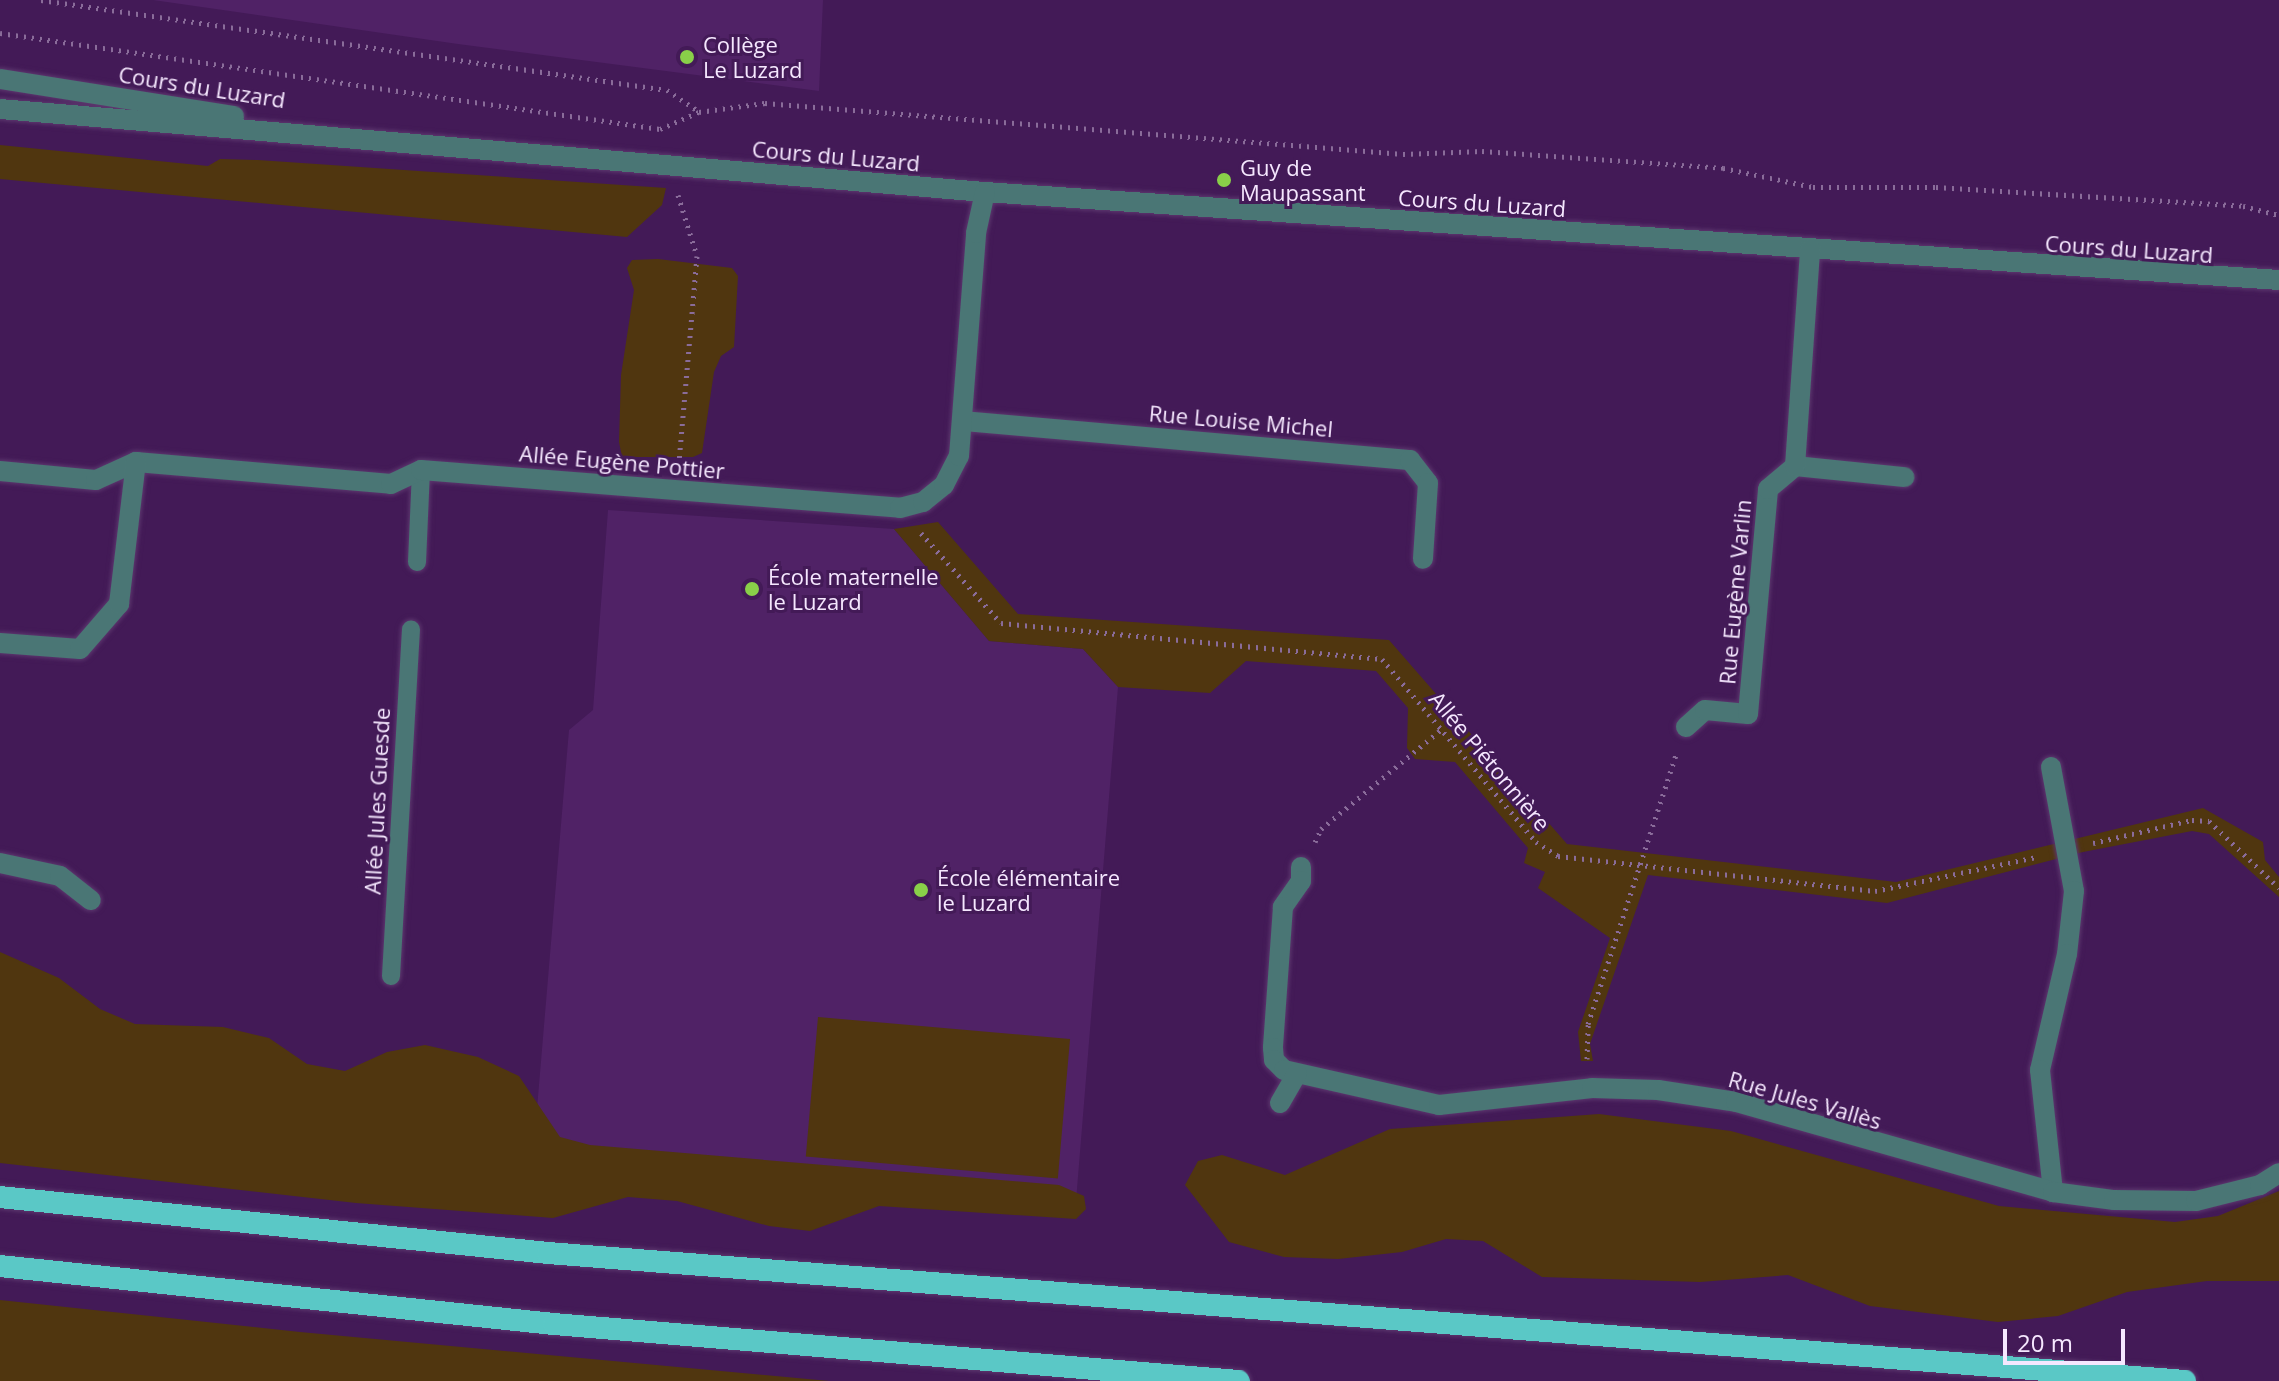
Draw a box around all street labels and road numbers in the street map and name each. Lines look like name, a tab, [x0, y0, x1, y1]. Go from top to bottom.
street label: Cours du Luzard	[117, 61, 287, 113]
street label: Cours du Luzard	[751, 136, 921, 176]
street label: Cours du Luzard	[1397, 184, 1567, 222]
street label: Cours du Luzard	[2044, 230, 2214, 268]
street label: Rue Louise Michel	[1148, 400, 1334, 442]
street label: Allée Eugène Pottier	[518, 440, 726, 484]
street label: Rue Eugène Varlin	[1714, 498, 1756, 686]
street label: Allée Piétonnière	[1424, 686, 1556, 836]
street label: Allée Jules Guesde	[359, 707, 395, 895]
street label: Rue Jules Vallès	[1725, 1066, 1885, 1134]

